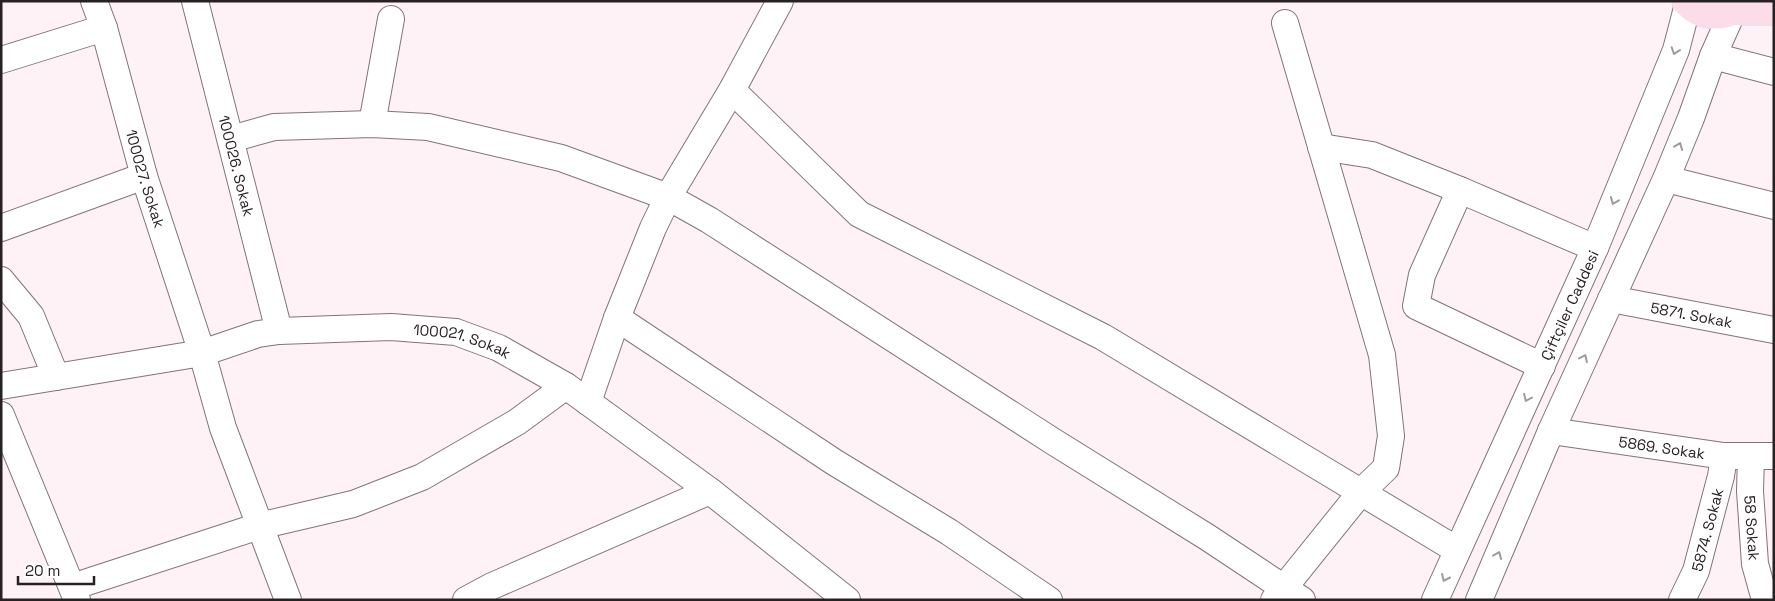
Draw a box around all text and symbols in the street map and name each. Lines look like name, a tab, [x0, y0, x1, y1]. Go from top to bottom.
one-way arrow	[1671, 46, 1681, 55]
street label: 100026. Sokak	[215, 113, 259, 218]
street label: 100027. Sokak	[122, 127, 170, 230]
one-way arrow	[1673, 142, 1684, 151]
one-way arrow	[1610, 197, 1620, 205]
street label: Çiftçiler Caddesi	[1536, 247, 1602, 363]
street label: 5871. Sokak	[1649, 297, 1734, 331]
street label: 100021. Sokak	[413, 319, 514, 362]
one-way arrow	[1578, 354, 1589, 363]
one-way arrow	[1523, 393, 1533, 402]
street label: 5869. Sokak	[1617, 431, 1706, 463]
street label: 5874. Sokak	[1687, 486, 1727, 573]
street label: 58 Sokak	[1741, 495, 1764, 561]
one-way arrow	[1492, 551, 1503, 560]
scale bar	[18, 554, 94, 586]
text: 20 m	[25, 561, 60, 580]
one-way arrow	[1440, 573, 1451, 582]

